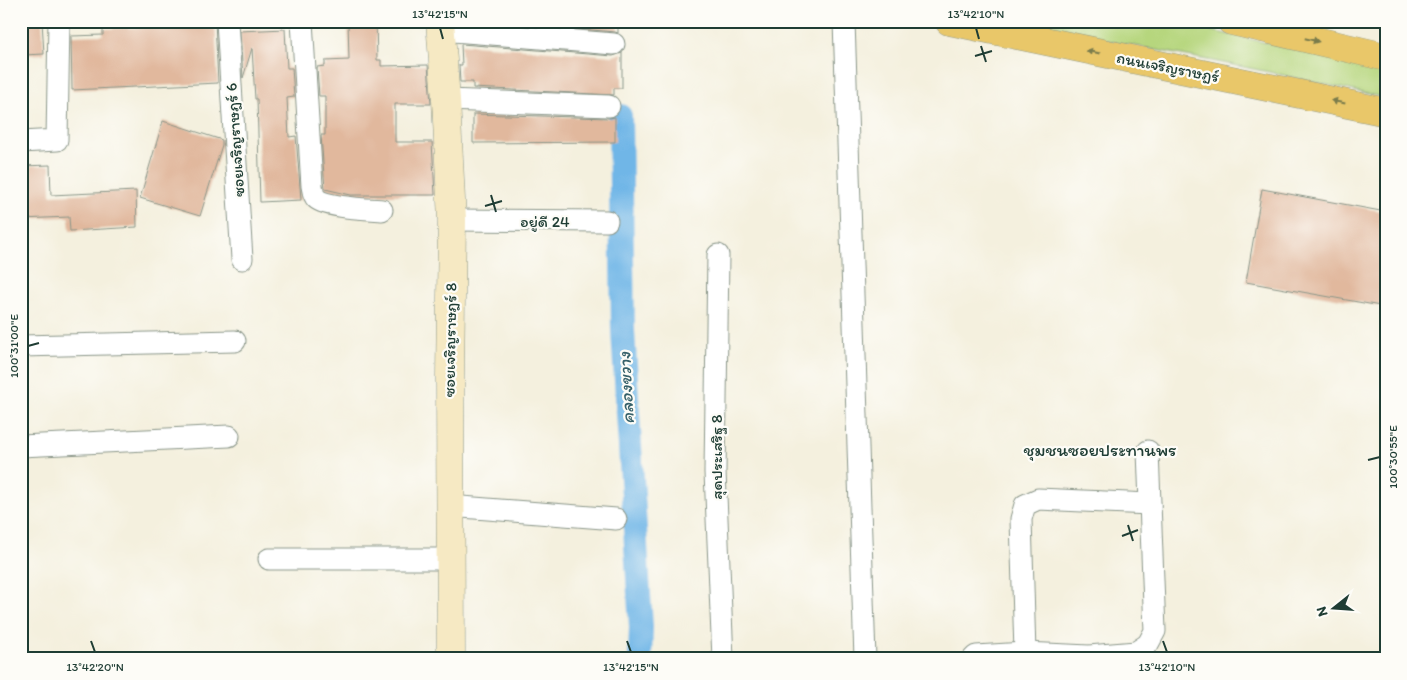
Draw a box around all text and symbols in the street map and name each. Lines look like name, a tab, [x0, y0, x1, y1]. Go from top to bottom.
text: 13°42'15"N	[412, 7, 468, 21]
text: 13°42'10"N	[948, 7, 1004, 21]
one-way arrow	[1305, 36, 1320, 44]
one-way arrow	[1085, 47, 1101, 55]
street label: ถนนเจริญราษฎร์	[1115, 48, 1221, 86]
street label: ซอยเจริญราษฎร์ 6	[222, 82, 248, 198]
one-way arrow	[1330, 98, 1346, 106]
street label: อยู่ดี 24	[520, 212, 570, 232]
street label: ซอยเจริญราษฎร์ 8	[440, 282, 461, 397]
text: 100°31'00"E	[7, 314, 21, 378]
water label: คลองขวาง	[613, 350, 639, 425]
street label: สุดประเสริฐ 8	[707, 414, 727, 500]
text: 100°30'55"E	[1386, 425, 1400, 489]
district label: ชุมชนซอยประทานพร	[1023, 439, 1177, 461]
north arrow	[1310, 582, 1360, 632]
text: N	[1313, 605, 1332, 619]
text: 13°42'20"N	[66, 660, 124, 674]
text: 13°42'15"N	[603, 660, 659, 674]
text: 13°42'10"N	[1139, 660, 1195, 674]

